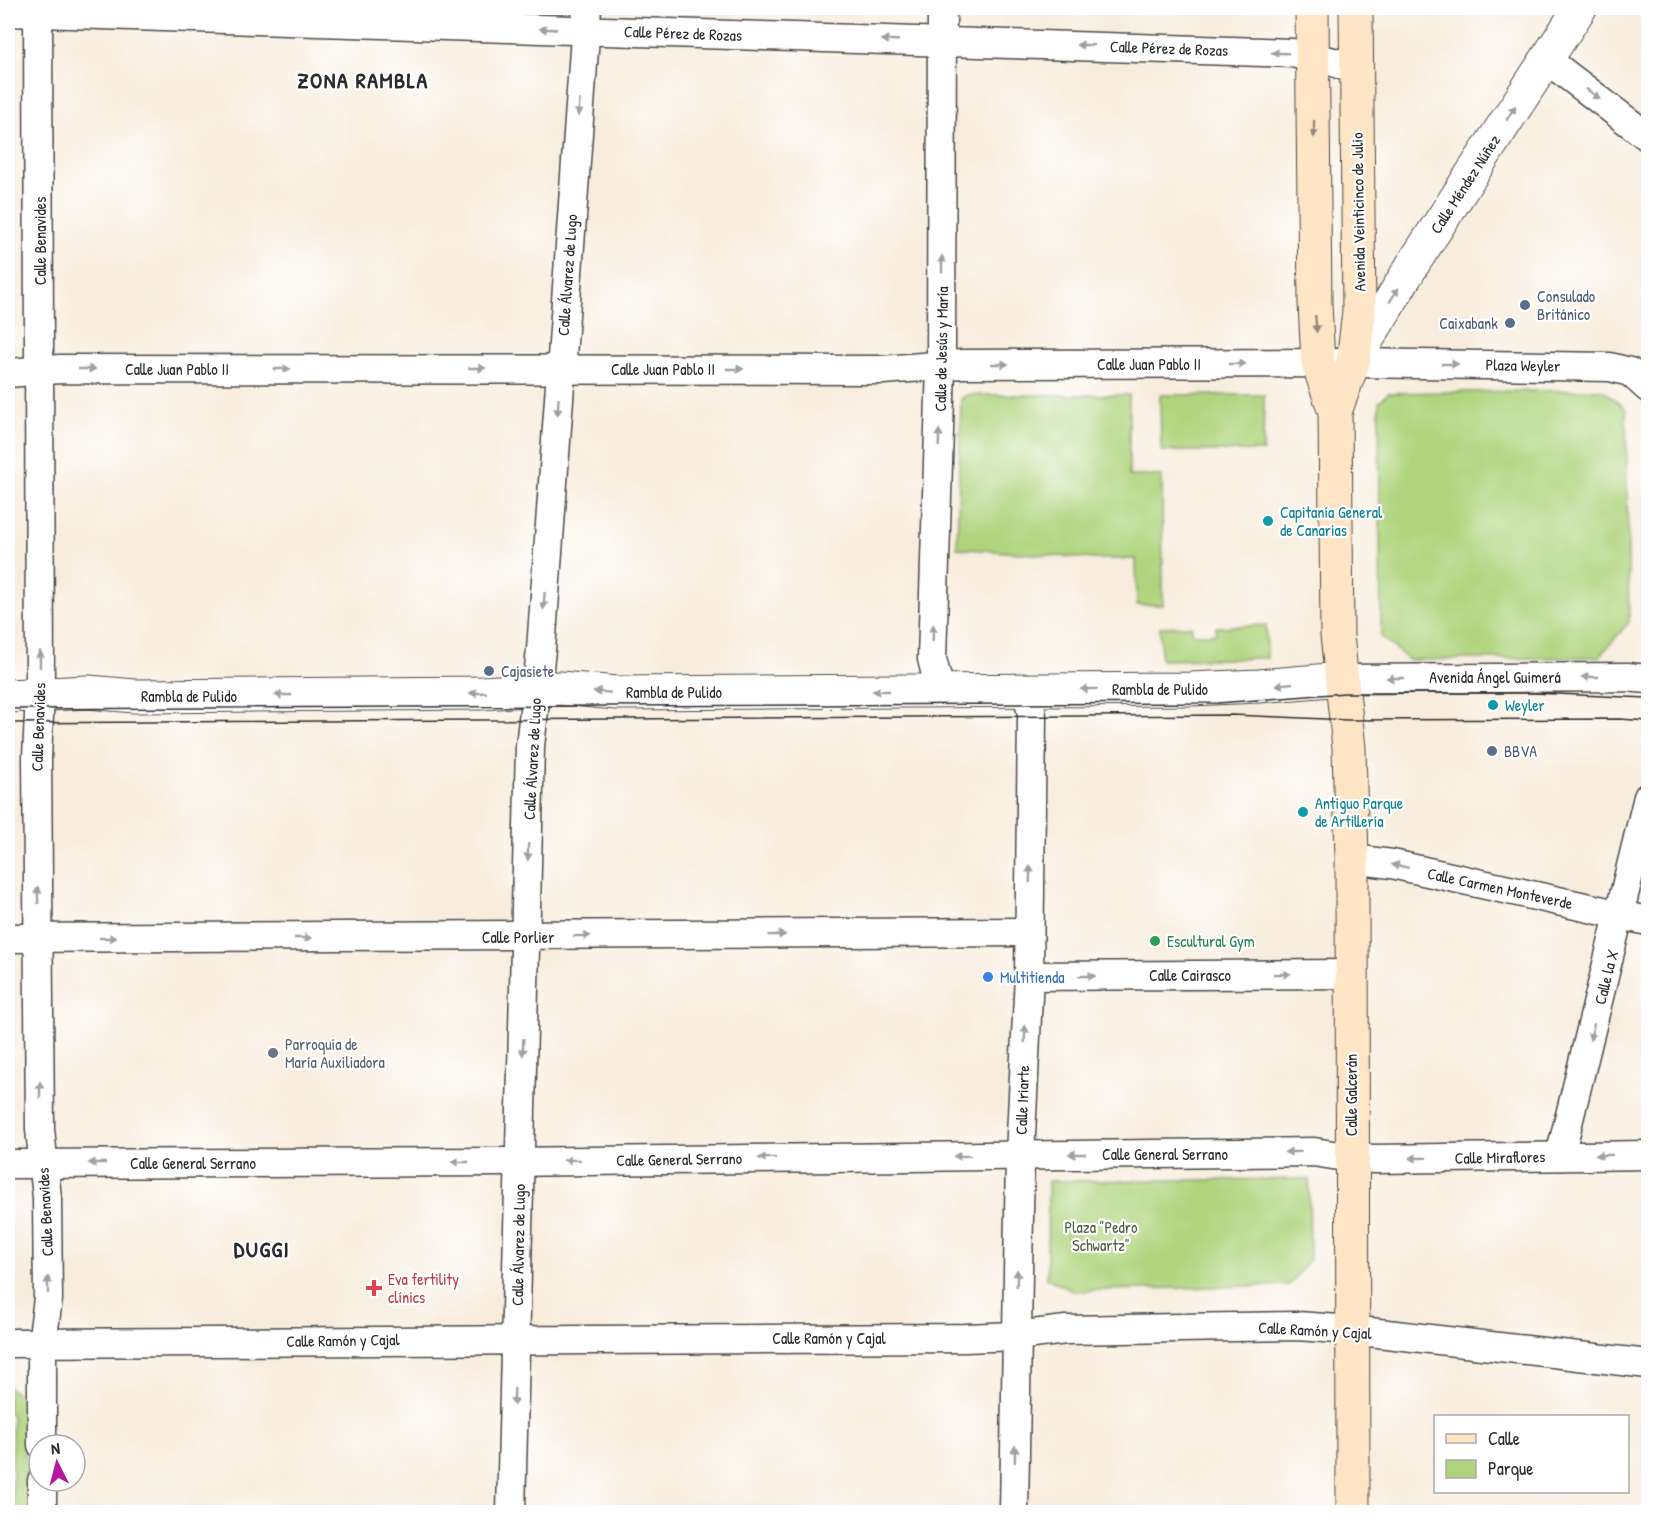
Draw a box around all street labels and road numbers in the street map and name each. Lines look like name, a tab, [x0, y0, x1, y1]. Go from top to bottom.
street label: Calle Pérez de Rozas	[623, 20, 743, 46]
street label: Calle Pérez de Rozas	[1109, 35, 1229, 61]
street label: Calle Méndez Núñez	[1425, 130, 1505, 238]
street label: Avenida Veinticinco de Julio	[1346, 132, 1370, 292]
street label: Calle Benavides	[29, 197, 51, 285]
street label: Calle Álvarez de Lugo	[552, 213, 582, 337]
street label: Calle de Jesús y María	[929, 286, 953, 412]
street label: Calle Juan Pablo II	[1097, 353, 1201, 375]
street label: Plaza Weyler	[1485, 353, 1561, 377]
street label: Calle Juan Pablo II	[125, 358, 229, 380]
street label: Calle Juan Pablo II	[611, 358, 715, 380]
street label: Avenida Ángel Guimerá	[1429, 666, 1561, 688]
street label: Rambla de Pulido	[1112, 678, 1209, 700]
street label: Rambla de Pulido	[626, 681, 723, 703]
street label: Calle Benavides	[25, 682, 51, 772]
street label: Rambla de Pulido	[141, 685, 238, 707]
street label: Calle Álvarez de Lugo	[518, 697, 546, 820]
street label: Calle Carmen Monteverde	[1425, 862, 1575, 914]
street label: Calle Porlier	[482, 926, 554, 948]
street label: Calle la X	[1589, 947, 1624, 1007]
street label: Calle Cairasco	[1149, 964, 1231, 986]
street label: Calle Galcerán	[1340, 1054, 1362, 1136]
street label: Calle Iriarte	[1010, 1064, 1034, 1135]
street label: Calle General Serrano	[1102, 1143, 1229, 1165]
street label: Calle Miraflores	[1454, 1145, 1546, 1169]
street label: Calle General Serrano	[616, 1147, 743, 1171]
street label: Calle General Serrano	[130, 1152, 257, 1174]
street label: Calle Benavides	[32, 1167, 58, 1257]
street label: Calle Álvarez de Lugo	[506, 1183, 530, 1306]
street label: Calle Ramón y Cajal	[1258, 1316, 1373, 1344]
street label: Calle Ramón y Cajal	[772, 1327, 887, 1349]
street label: Calle Ramón y Cajal	[286, 1328, 401, 1352]

